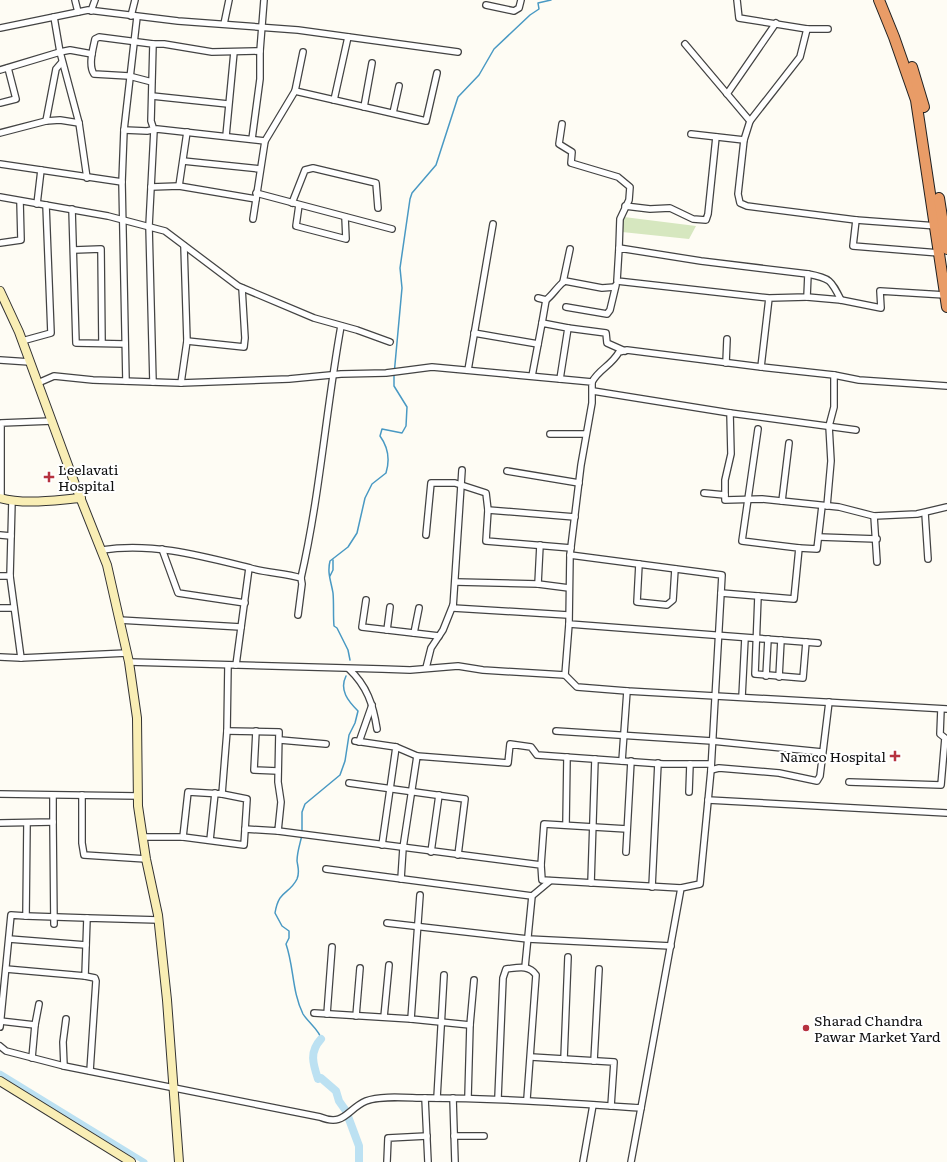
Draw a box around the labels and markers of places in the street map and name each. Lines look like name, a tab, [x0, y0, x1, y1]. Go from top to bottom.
place label: Leelavati Hospital	[58, 459, 119, 495]
marker: Leelavati Hospital	[43, 471, 55, 483]
place label: Namco Hospital	[780, 746, 886, 766]
marker: Namco Hospital	[889, 750, 901, 762]
place label: Sharad Chandra Pawar Market Yard	[814, 1010, 941, 1046]
marker: Sharad Chandra Pawar Market Yard	[801, 1023, 811, 1033]

